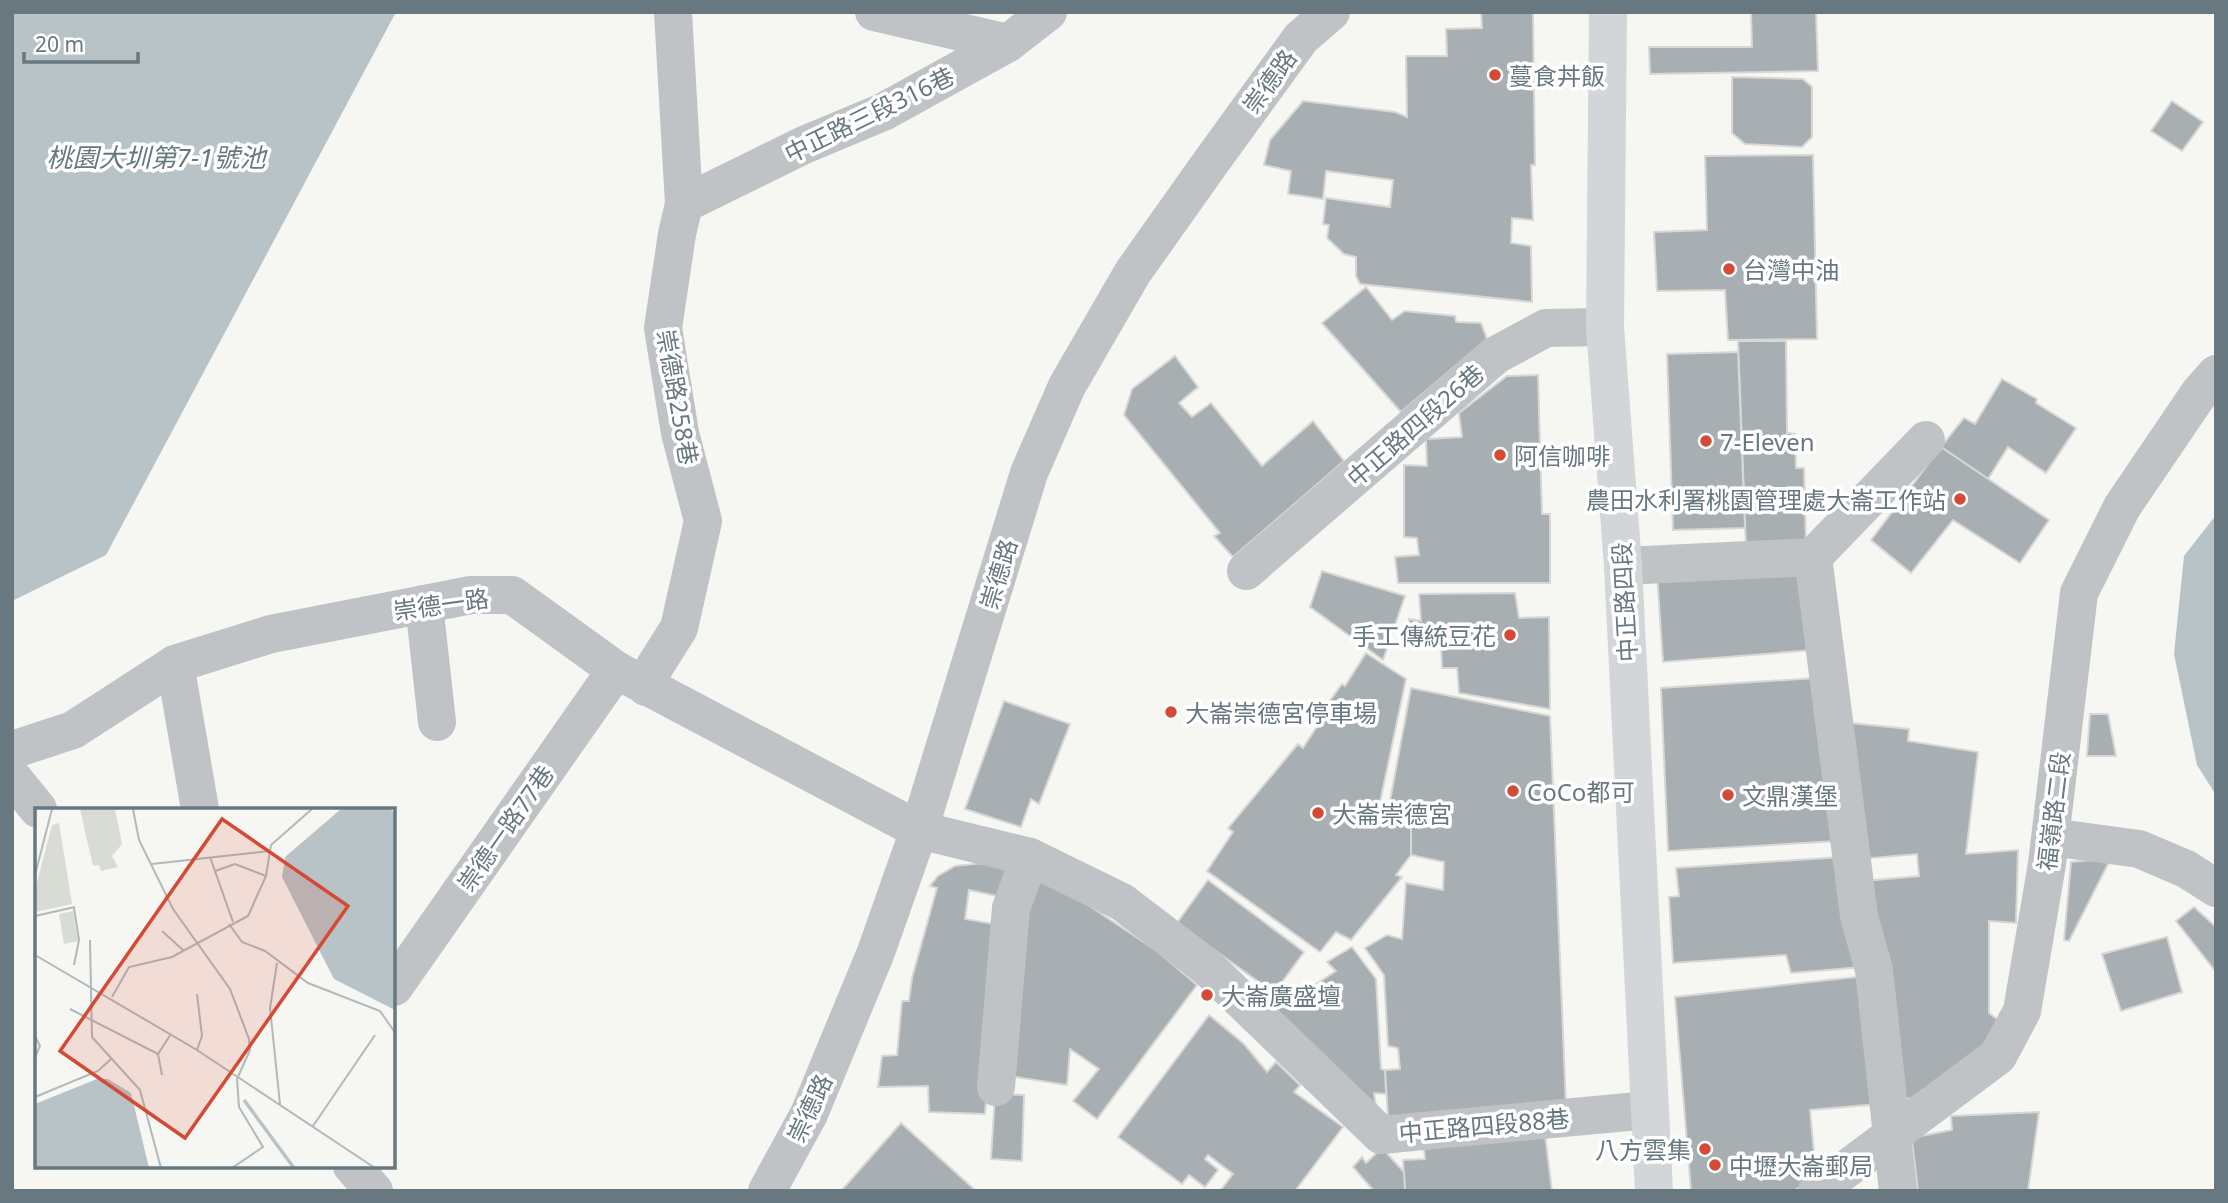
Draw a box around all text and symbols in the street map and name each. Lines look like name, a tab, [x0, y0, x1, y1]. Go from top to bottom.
scale bar	[24, 21, 138, 65]
text: 20 m	[35, 30, 84, 58]
street label: 崇德路	[1234, 42, 1304, 120]
street label: 中正路三段316巷	[779, 59, 959, 169]
place label: 蔓食丼飯	[1509, 59, 1605, 92]
marker: 蔓食丼飯	[1487, 67, 1503, 83]
water label: 桃園大圳第7-1號池	[47, 139, 268, 175]
place label: 台灣中油	[1743, 253, 1839, 286]
marker: 台灣中油	[1721, 261, 1737, 277]
street label: 崇德路258巷	[650, 327, 706, 467]
street label: 中正路四段26巷	[1339, 356, 1491, 494]
place label: 7-Eleven	[1720, 425, 1815, 458]
marker: 7-Eleven	[1698, 433, 1714, 449]
place label: 阿信咖啡	[1514, 439, 1610, 472]
marker: 阿信咖啡	[1492, 447, 1508, 463]
place label: 農田水利署桃園管理處大崙工作站	[1586, 483, 1946, 516]
marker: 農田水利署桃園管理處大崙工作站	[1952, 491, 1968, 507]
street label: 崇德路	[972, 535, 1024, 613]
street label: 中正路四段	[1604, 541, 1644, 663]
street label: 崇德一路	[391, 581, 491, 627]
place label: 手工傳統豆花	[1352, 619, 1496, 652]
marker: 手工傳統豆花	[1502, 627, 1518, 643]
place label: 大崙崇德宮停車場	[1185, 696, 1377, 729]
marker: 大崙崇德宮停車場	[1163, 704, 1179, 720]
street label: 福嶺路二段	[2029, 749, 2077, 873]
street label: 崇德一路77巷	[449, 758, 561, 898]
place label: CoCo都可	[1527, 775, 1634, 808]
place label: 文鼎漢堡	[1742, 779, 1838, 812]
marker: CoCo都可	[1505, 783, 1521, 799]
marker: 文鼎漢堡	[1720, 787, 1736, 803]
place label: 大崙崇德宮	[1332, 797, 1452, 830]
marker: 大崙崇德宮	[1310, 805, 1326, 821]
inset map	[35, 808, 396, 1168]
place label: 大崙廣盛壇	[1221, 979, 1341, 1012]
marker: 大崙廣盛壇	[1199, 987, 1215, 1003]
street label: 崇德路	[779, 1068, 839, 1148]
street label: 中正路四段88巷	[1397, 1101, 1571, 1149]
place label: 八方雲集	[1595, 1133, 1691, 1166]
marker: 八方雲集	[1697, 1141, 1713, 1157]
place label: 中壢大崙郵局	[1729, 1149, 1873, 1182]
marker: 中壢大崙郵局	[1707, 1157, 1723, 1173]

